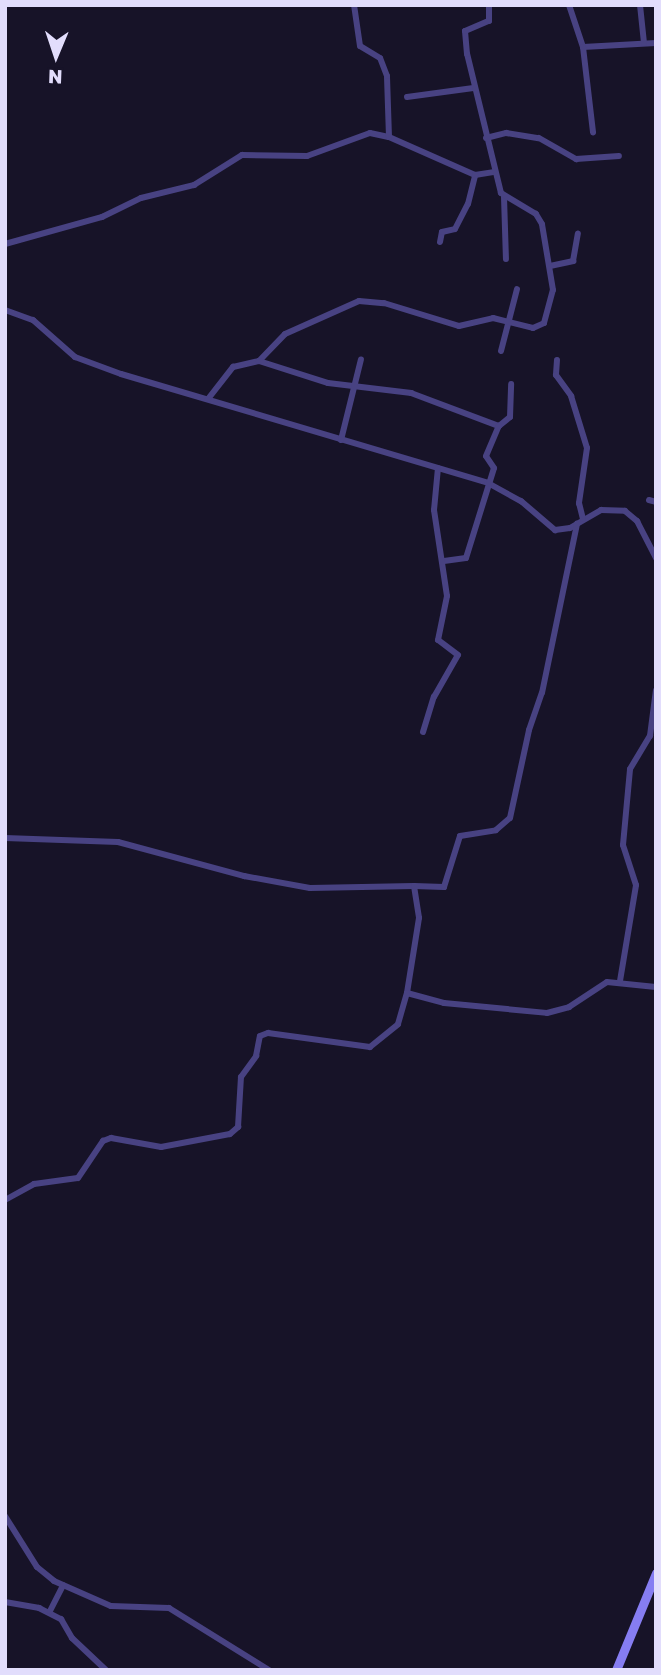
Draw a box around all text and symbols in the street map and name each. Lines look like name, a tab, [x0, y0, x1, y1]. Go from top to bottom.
north arrow	[21, 21, 91, 91]
text: N	[48, 66, 63, 89]

